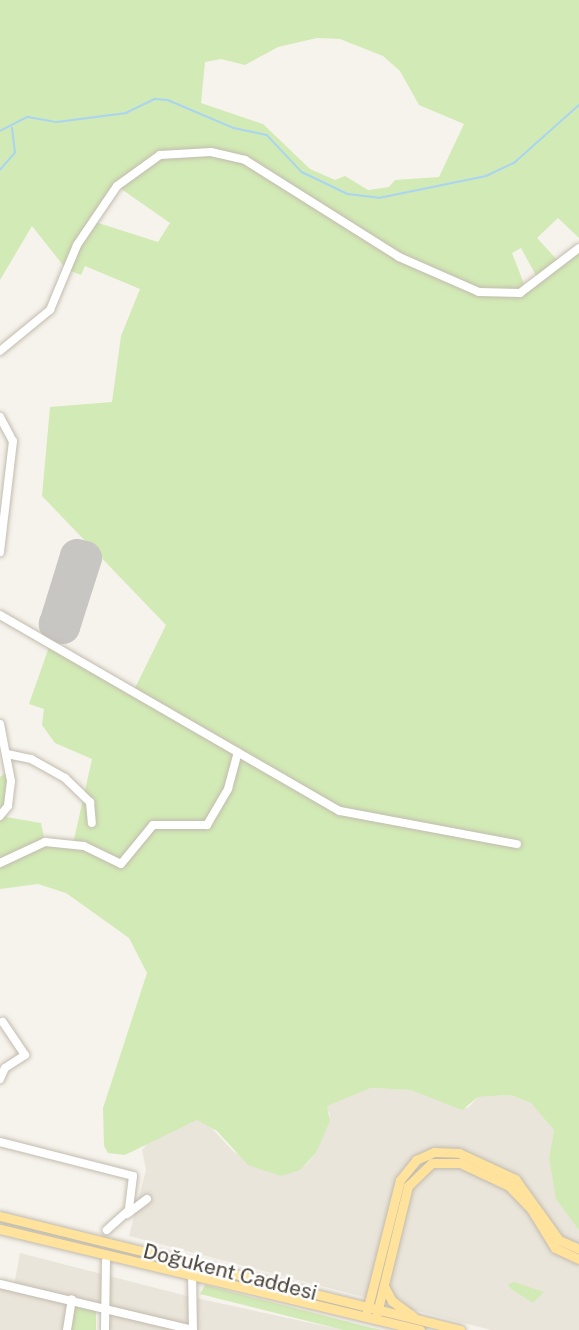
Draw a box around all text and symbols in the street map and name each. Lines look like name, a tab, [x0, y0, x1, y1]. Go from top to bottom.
street label: Doğukent Caddesi	[140, 1238, 320, 1306]

